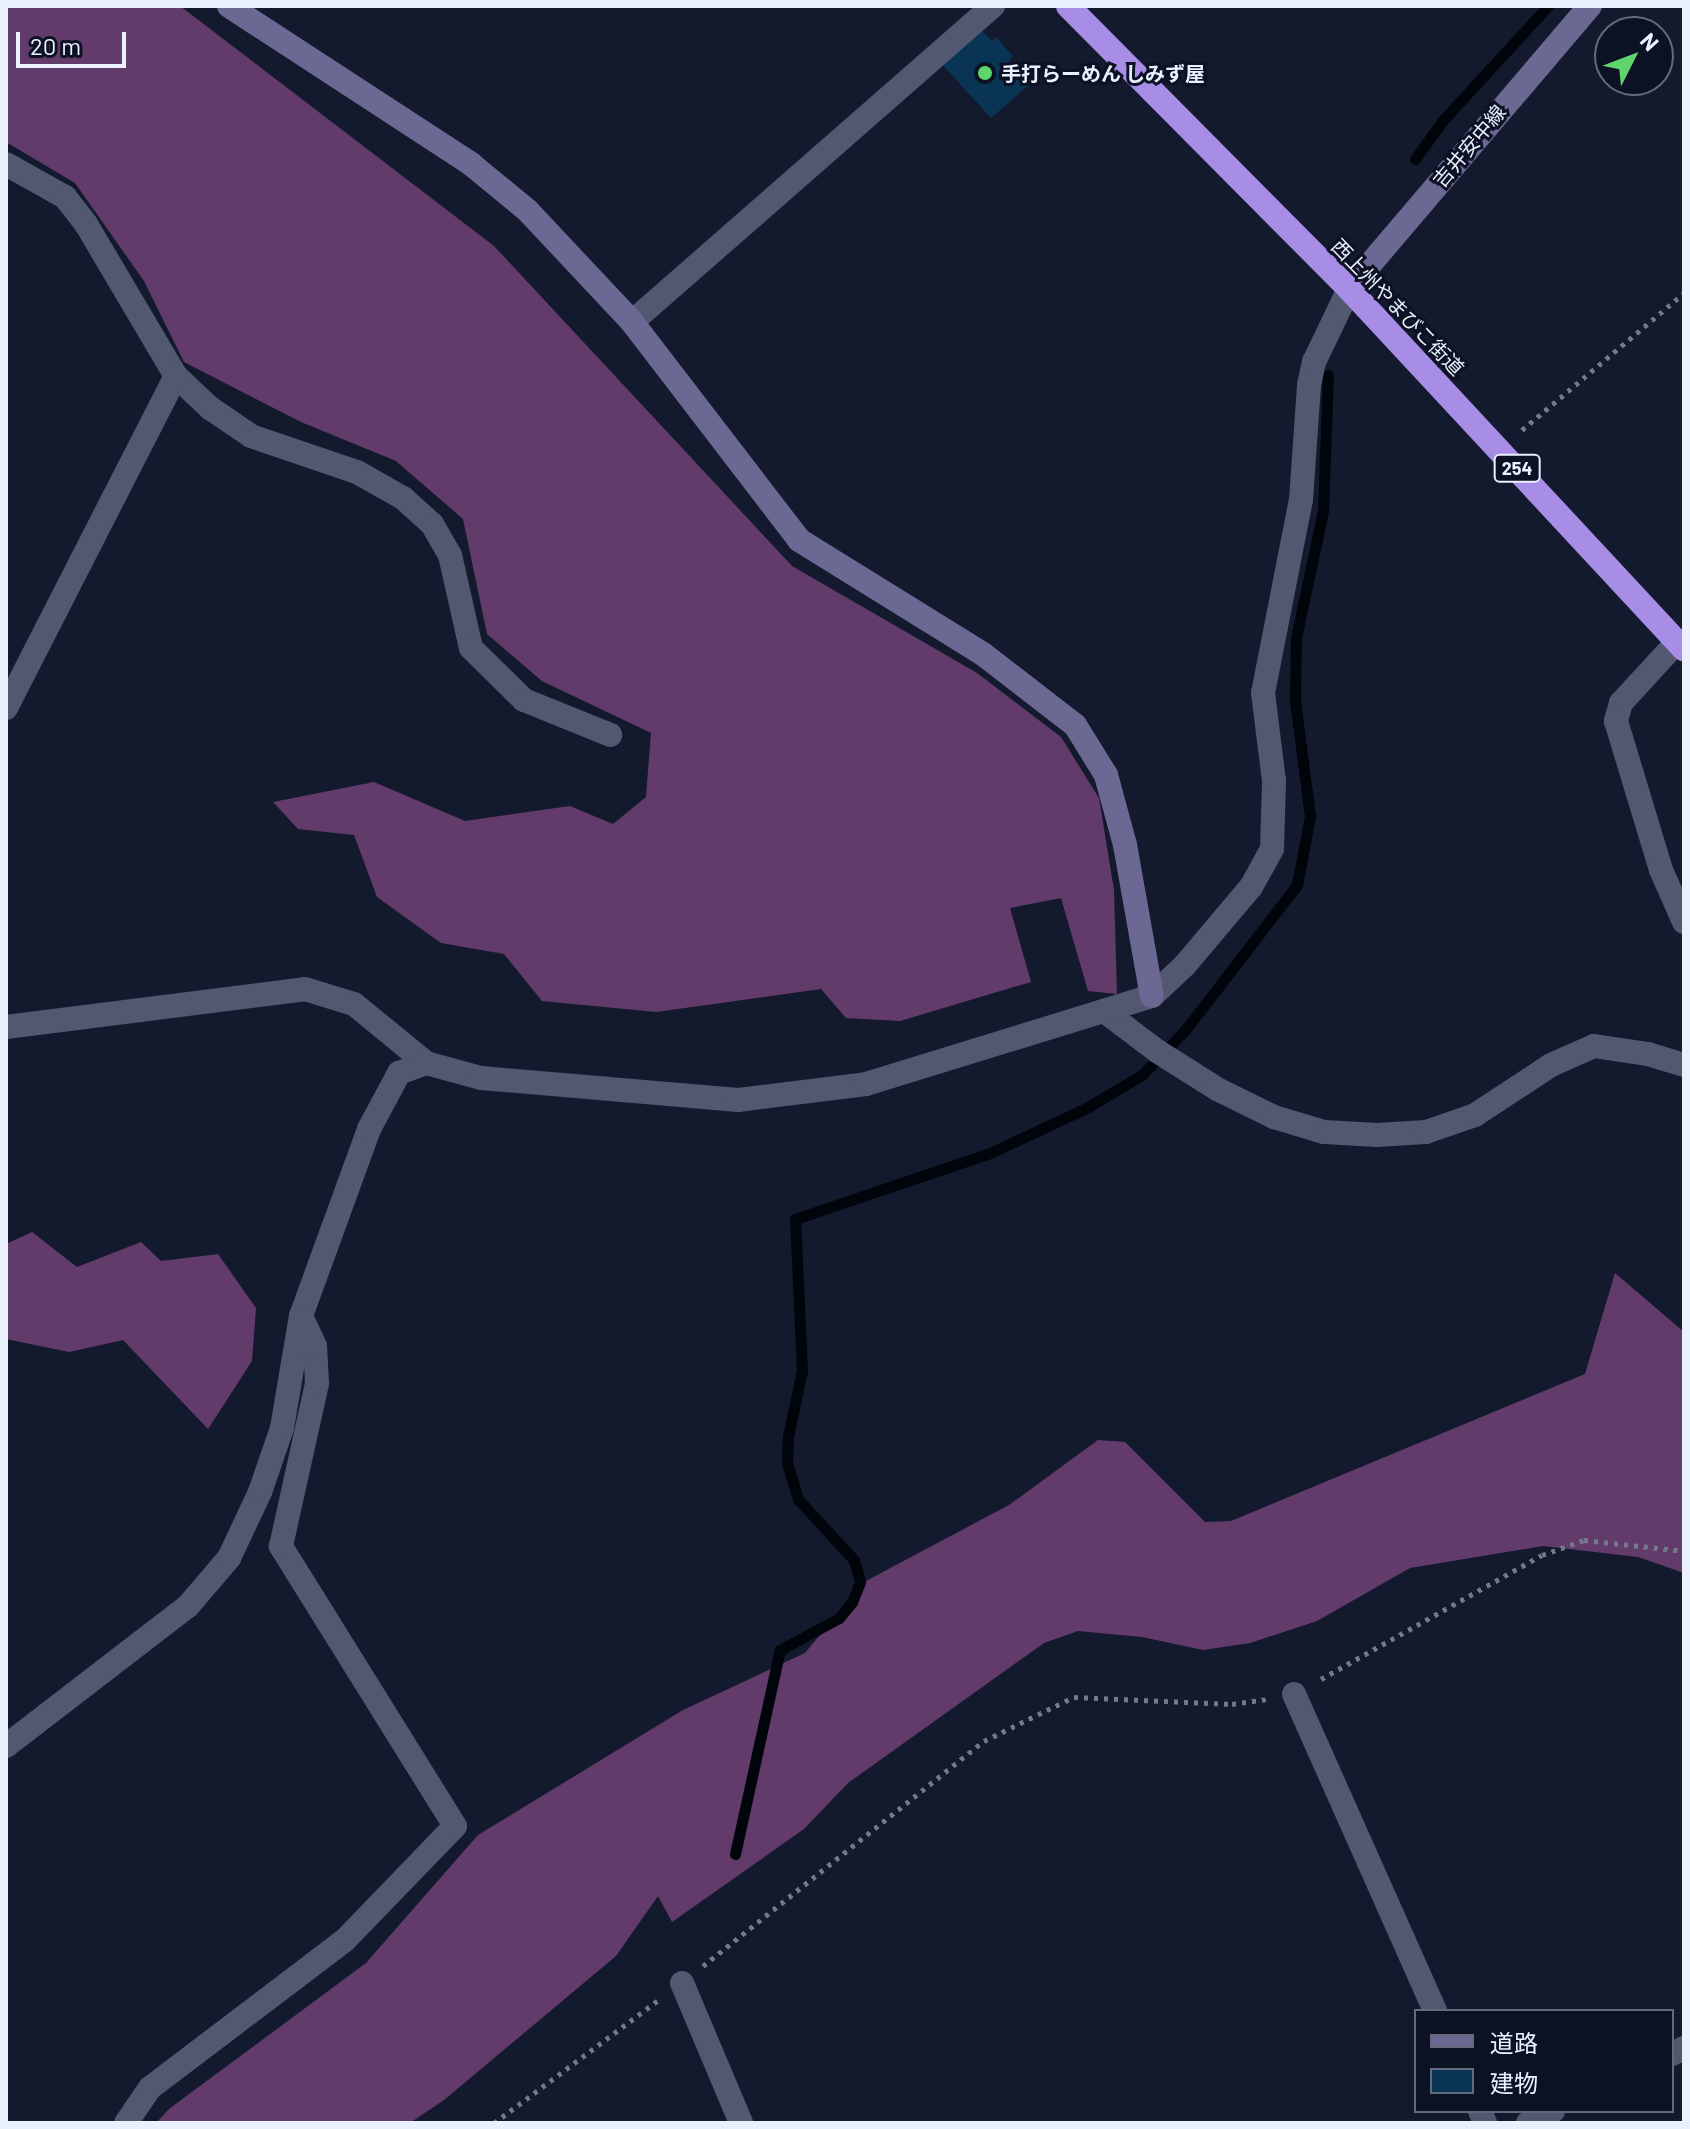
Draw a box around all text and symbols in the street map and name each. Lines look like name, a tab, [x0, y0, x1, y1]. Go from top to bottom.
scale bar	[20, 16, 130, 66]
north arrow	[1594, 16, 1674, 96]
text: N	[1636, 27, 1665, 55]
text: 20 m	[30, 31, 81, 60]
place label: 手打らーめん しみず屋	[1001, 61, 1205, 85]
marker: 手打らーめん しみず屋	[976, 64, 994, 82]
street label: 吉井安中線	[1428, 100, 1510, 192]
street label: 西上州やまびこ街道	[1327, 234, 1469, 380]
road number: 254	[1493, 454, 1541, 482]
legend	[1414, 2009, 1674, 2113]
text: 道路	[1490, 2028, 1538, 2057]
text: 建物	[1490, 2068, 1538, 2097]

